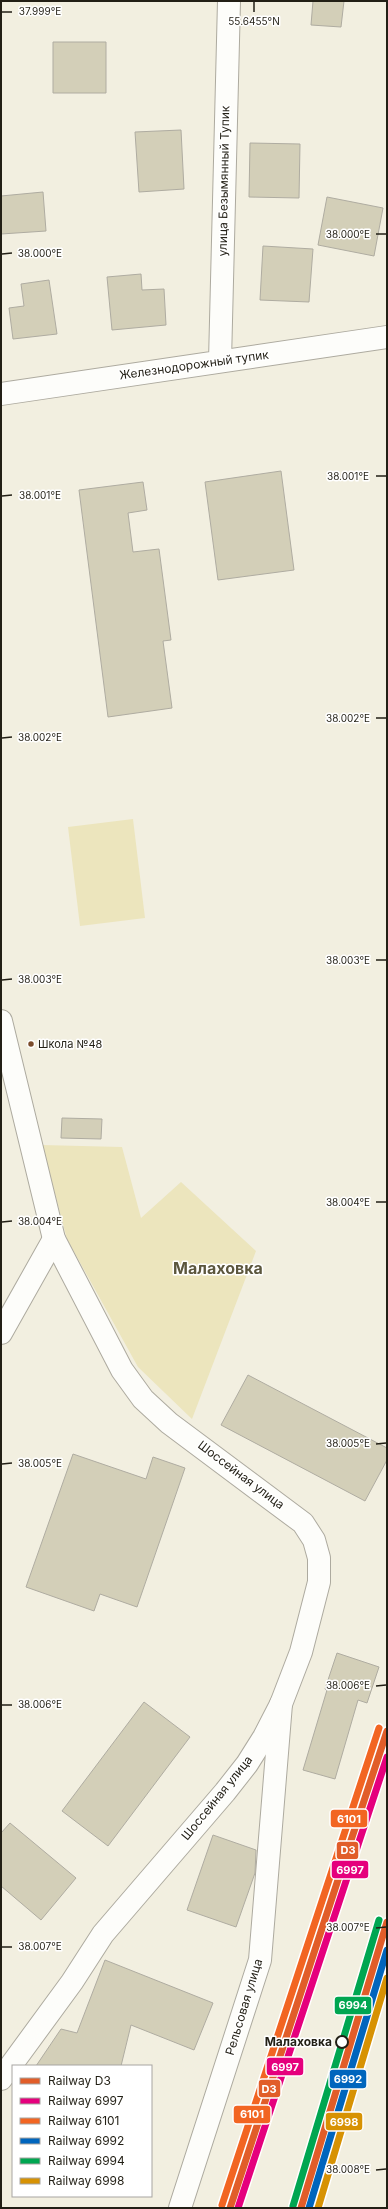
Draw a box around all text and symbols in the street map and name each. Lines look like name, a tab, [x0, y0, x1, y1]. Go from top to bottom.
text: 37.999°E	[19, 5, 61, 17]
text: 55.6455°N	[228, 15, 280, 27]
street label: улица Безымянный Тупик	[215, 105, 232, 257]
text: 38.000°E	[326, 228, 370, 240]
text: 38.000°E	[18, 247, 62, 259]
street label: Железнодорожный тупик	[118, 347, 270, 382]
text: 38.001°E	[327, 470, 369, 482]
text: 38.001°E	[19, 489, 61, 501]
text: 38.002°E	[326, 712, 370, 724]
text: 38.002°E	[18, 731, 62, 743]
text: 38.003°E	[326, 954, 370, 966]
text: 38.003°E	[18, 973, 62, 985]
place label: Школа №48	[38, 1037, 103, 1051]
marker: Школа №48	[26, 1039, 36, 1049]
text: 38.004°E	[326, 1196, 370, 1208]
text: 38.004°E	[18, 1215, 62, 1227]
district label: Малаховка	[173, 1258, 263, 1278]
street label: Шоссейная улица	[195, 1437, 288, 1512]
text: 38.005°E	[326, 1437, 370, 1449]
text: 38.005°E	[18, 1457, 62, 1469]
text: 38.006°E	[326, 1679, 370, 1691]
text: 38.006°E	[18, 1698, 62, 1710]
street label: Шоссейная улица	[178, 1752, 255, 1843]
line badge: 6101	[330, 1809, 368, 1828]
text: 6101	[337, 1812, 361, 1826]
line badge: D3	[336, 1841, 359, 1860]
text: D3	[340, 1843, 356, 1857]
line badge: 6997	[331, 1860, 369, 1879]
text: 6997	[336, 1863, 364, 1877]
text: 38.007°E	[326, 1921, 370, 1933]
text: 38.007°E	[18, 1940, 62, 1952]
street label: Рельсовая улица	[222, 1957, 265, 2057]
line badge: 6994	[334, 1996, 372, 2015]
text: 6994	[339, 1998, 367, 2012]
place label: Малаховка	[265, 2034, 332, 2049]
marker: Малаховка	[335, 2035, 349, 2049]
line badge: 6997	[266, 2057, 304, 2076]
text: 6997	[271, 2060, 299, 2074]
legend	[12, 2065, 152, 2197]
line badge: 6992	[329, 2069, 367, 2089]
text: 6992	[334, 2072, 362, 2086]
text: Railway D3	[48, 2073, 111, 2088]
line badge: D3	[258, 2079, 281, 2098]
text: D3	[261, 2082, 277, 2096]
text: Railway 6997	[48, 2093, 124, 2108]
line badge: 6101	[233, 2105, 271, 2124]
text: 6101	[240, 2107, 264, 2121]
line badge: 6998	[325, 2112, 363, 2131]
text: Railway 6101	[48, 2113, 120, 2128]
text: 6998	[330, 2115, 358, 2129]
text: Railway 6992	[48, 2133, 124, 2148]
text: Railway 6994	[48, 2153, 125, 2168]
text: 38.008°E	[326, 2163, 370, 2175]
text: Railway 6998	[48, 2173, 124, 2188]

